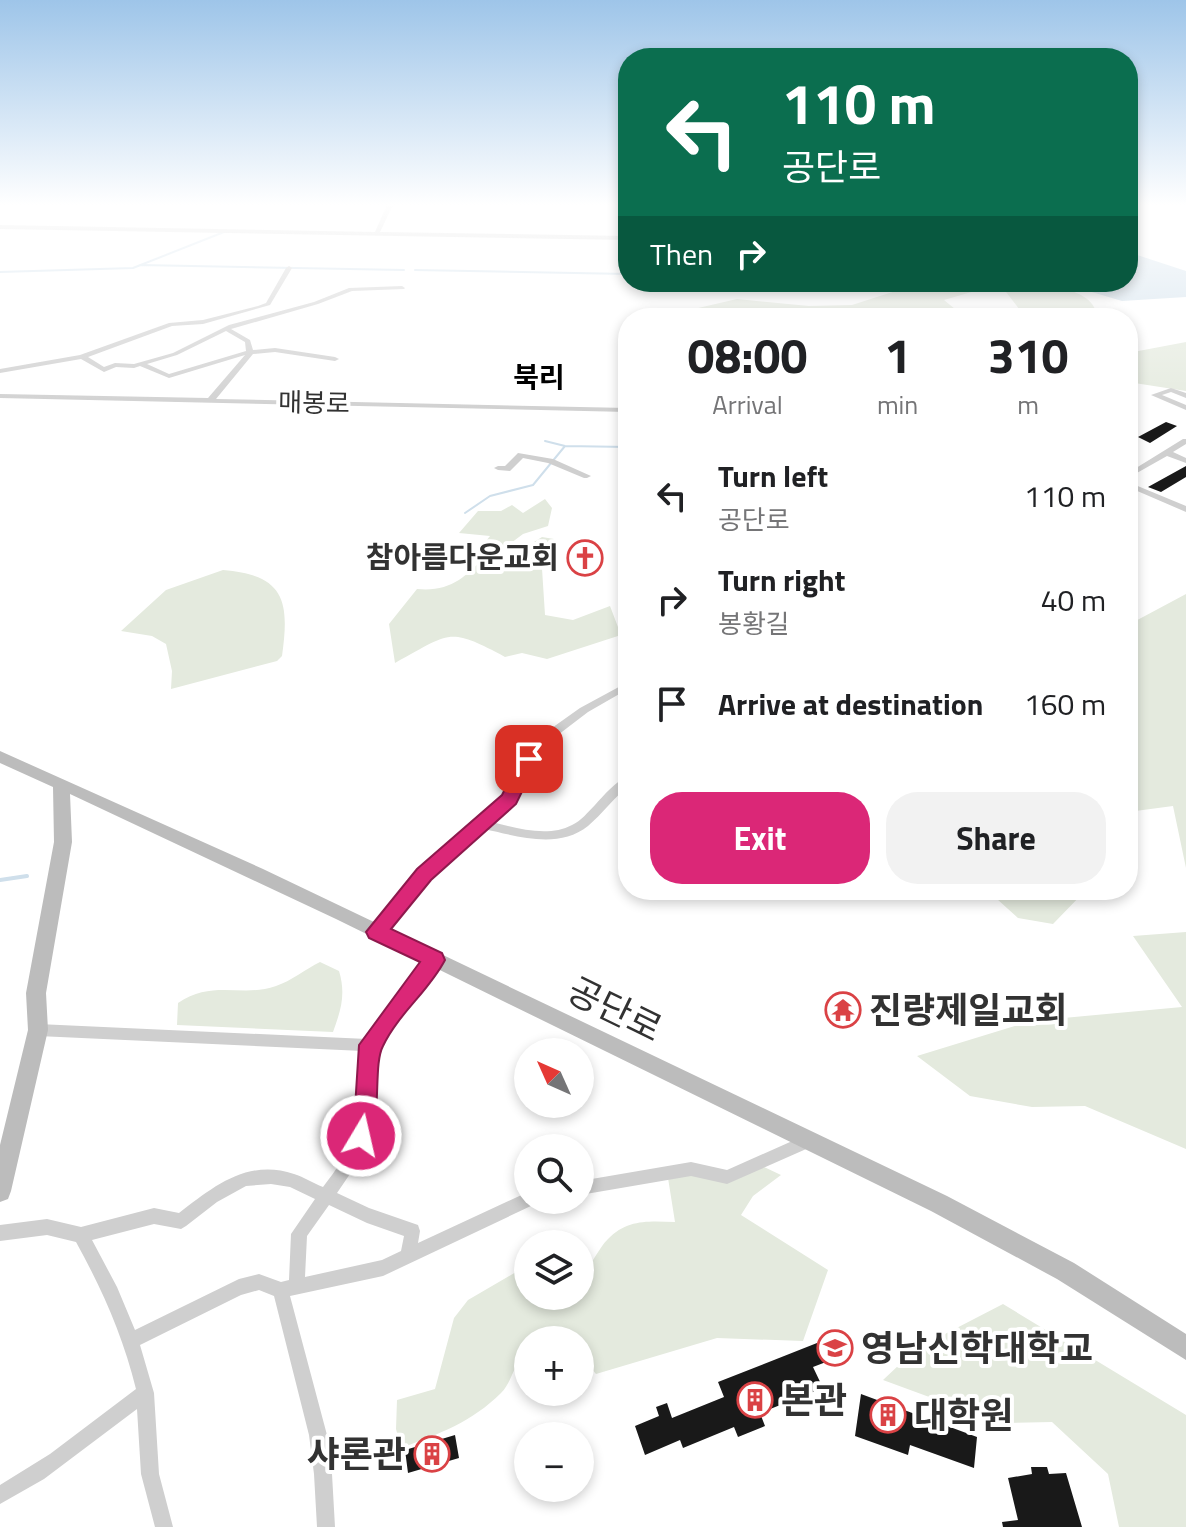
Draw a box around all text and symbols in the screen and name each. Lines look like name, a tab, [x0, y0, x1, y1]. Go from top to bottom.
text: 110 m	[782, 61, 935, 146]
icon: left	[650, 80, 754, 184]
text: 공단로	[782, 139, 881, 194]
text: Then	[650, 231, 713, 277]
icon: right	[729, 232, 773, 276]
text: 08:00	[688, 319, 807, 392]
text: 1	[884, 319, 911, 392]
text: 310	[988, 319, 1068, 392]
district label: 북리	[513, 355, 565, 398]
street label: 매봉로	[278, 382, 350, 423]
text: Arrival	[712, 385, 783, 424]
text: min	[877, 385, 918, 424]
text: m	[1017, 385, 1039, 424]
text: Turn left	[718, 453, 828, 499]
text: 110 m	[1024, 473, 1106, 519]
icon: left	[650, 474, 694, 518]
text: 공단로	[718, 500, 790, 539]
place label: 참아름다운교회	[366, 534, 559, 580]
church icon: 참아름다운교회	[566, 539, 604, 577]
text: Turn right	[718, 557, 846, 603]
text: 40 m	[1041, 577, 1106, 623]
icon: right	[650, 578, 694, 622]
text: 봉황길	[718, 604, 790, 643]
text: Arrive at destination	[718, 681, 983, 727]
text: 160 m	[1024, 681, 1106, 727]
icon: arrive	[650, 682, 694, 726]
pin	[495, 725, 563, 793]
icon: arrive	[507, 737, 551, 781]
button: Exit	[650, 792, 870, 884]
button: Share	[886, 792, 1106, 884]
street label: 공단로	[559, 962, 672, 1055]
place label: 진량제일교회	[869, 982, 1068, 1037]
temple icon: 진량제일교회	[824, 991, 862, 1029]
north arrow	[514, 1038, 594, 1118]
map controls	[514, 1038, 594, 1502]
position arrow	[319, 1094, 403, 1178]
button: search	[514, 1134, 594, 1214]
button: layers	[514, 1230, 594, 1310]
place label: 영남신학대학교	[861, 1320, 1093, 1375]
button: +	[514, 1326, 594, 1406]
school or university icon: 영남신학대학교	[816, 1329, 854, 1367]
place label: 본관	[781, 1372, 847, 1427]
building icon: 본관	[736, 1381, 774, 1419]
place label: 대학원	[914, 1387, 1013, 1442]
building icon: 대학원	[869, 1396, 907, 1434]
button: −	[514, 1422, 594, 1502]
place label: 샤론관	[307, 1426, 406, 1481]
building icon: 샤론관	[413, 1435, 451, 1473]

